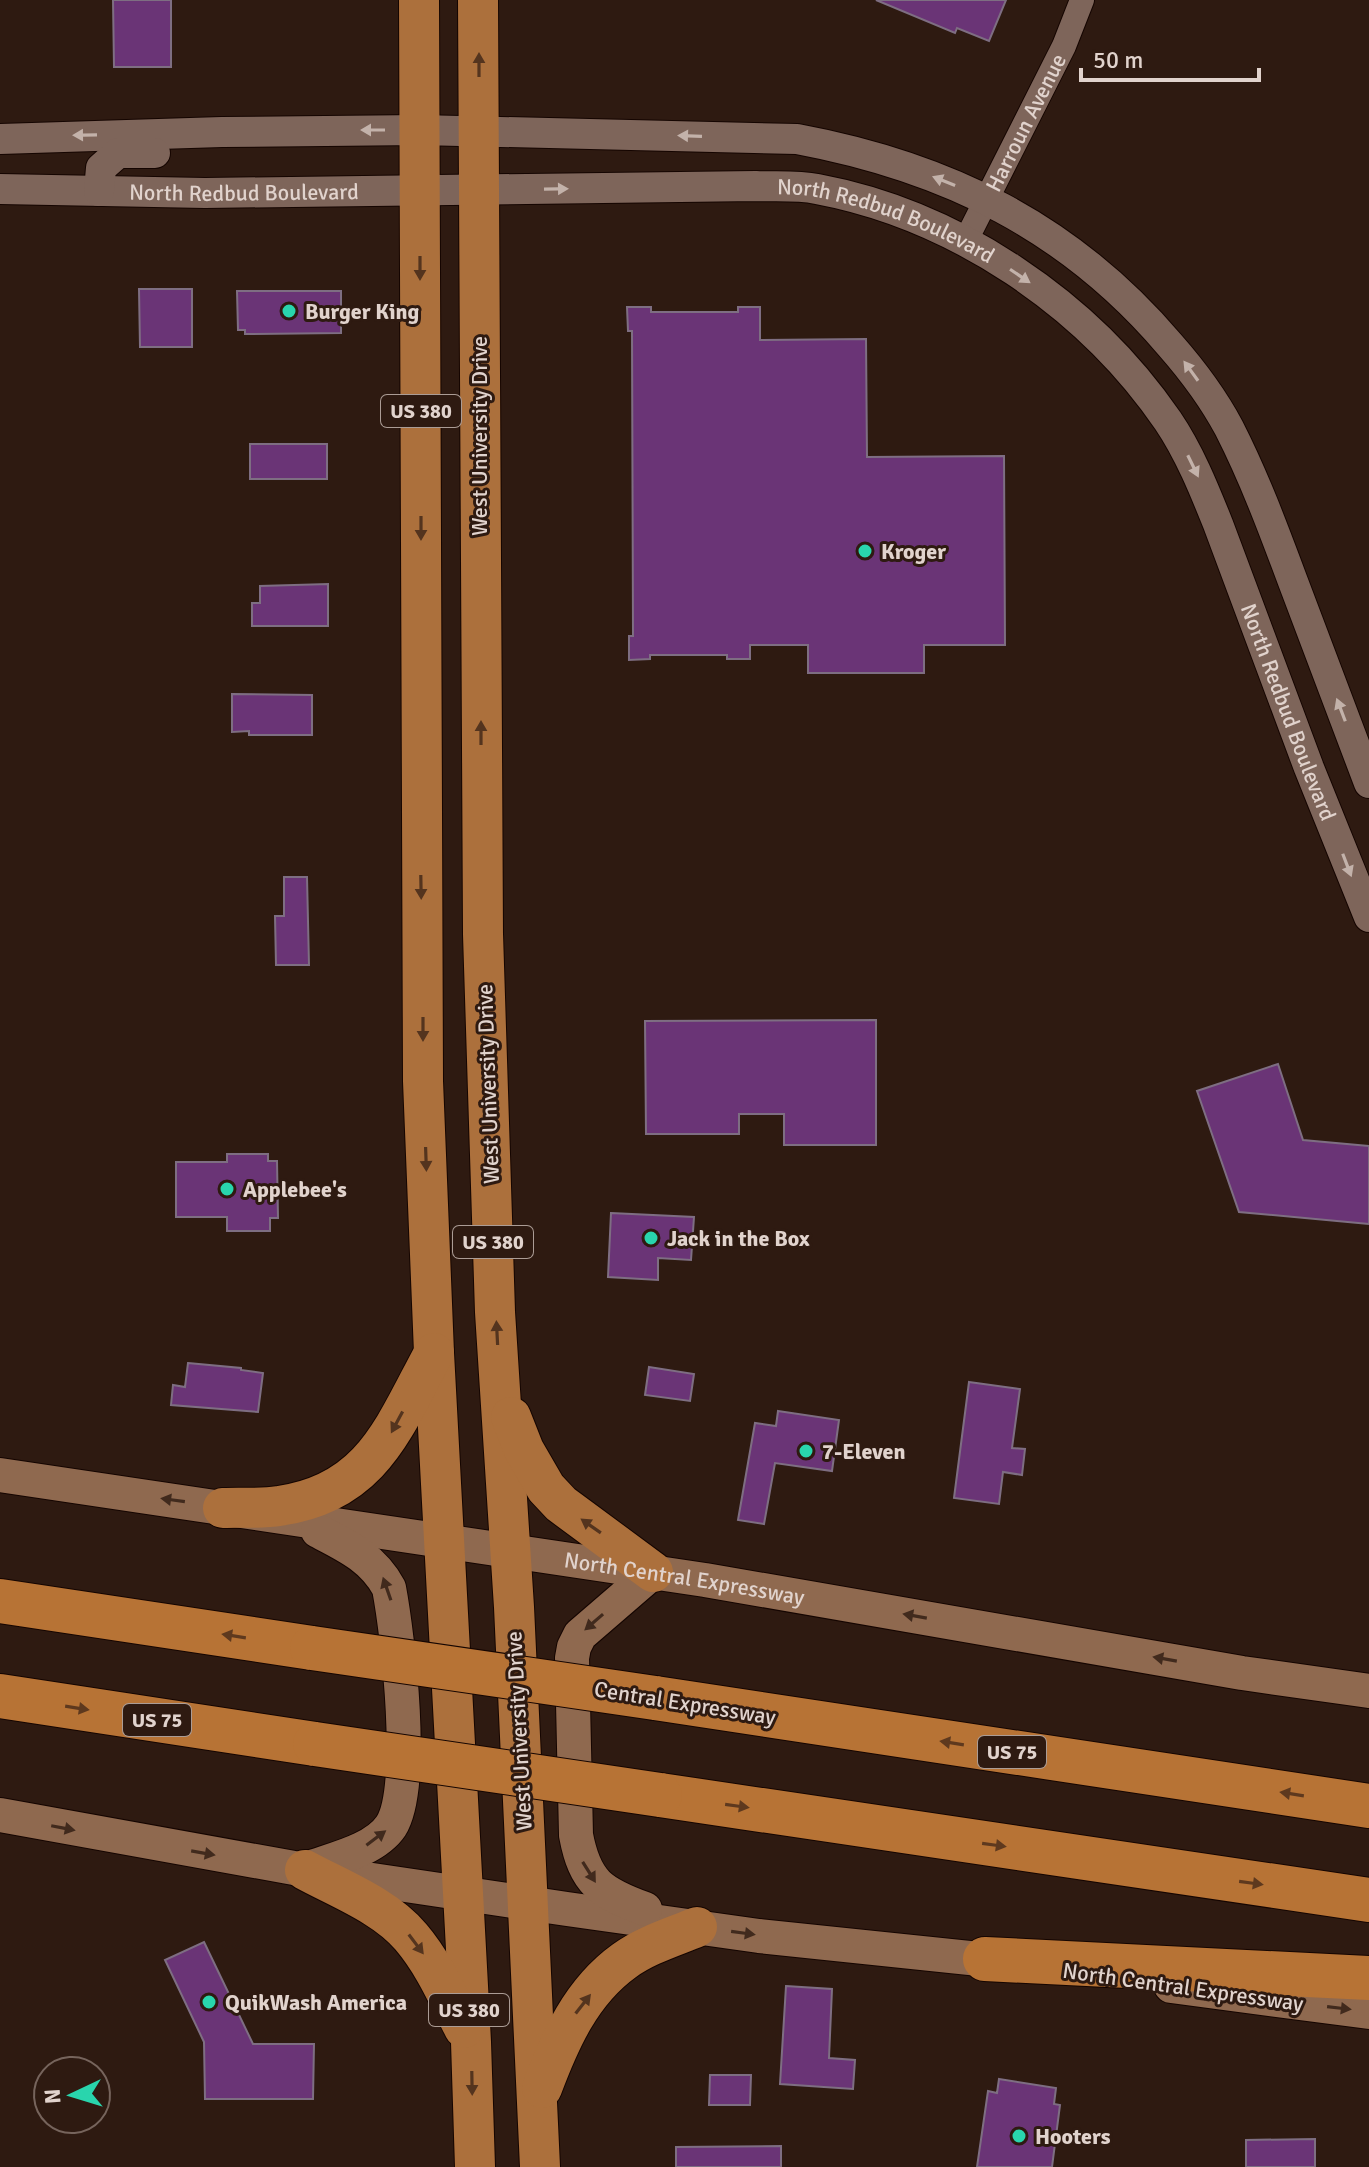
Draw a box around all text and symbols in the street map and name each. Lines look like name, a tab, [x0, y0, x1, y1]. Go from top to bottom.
scale bar	[1081, 32, 1259, 82]
text: 50 m	[1093, 45, 1143, 75]
street label: Harroun Avenue	[979, 49, 1072, 196]
one-way arrow	[473, 52, 485, 77]
one-way arrow	[360, 124, 385, 136]
one-way arrow	[72, 128, 97, 141]
one-way arrow	[677, 130, 702, 143]
street label: North Redbud Boulevard	[777, 173, 1000, 269]
one-way arrow	[932, 174, 956, 187]
street label: North Redbud Boulevard	[129, 178, 359, 207]
one-way arrow	[544, 183, 569, 195]
one-way arrow	[414, 256, 427, 281]
one-way arrow	[1010, 268, 1031, 283]
place label: Burger King	[305, 298, 420, 325]
marker: Burger King	[280, 302, 298, 320]
street label: West University Drive	[466, 336, 493, 536]
one-way arrow	[1184, 361, 1199, 382]
road number: US 380	[381, 395, 461, 427]
one-way arrow	[1186, 455, 1200, 478]
one-way arrow	[415, 516, 427, 541]
place label: Kroger	[881, 538, 946, 565]
marker: Kroger	[856, 542, 874, 560]
street label: North Redbud Boulevard	[1235, 600, 1342, 824]
one-way arrow	[1334, 698, 1347, 722]
one-way arrow	[475, 720, 487, 745]
one-way arrow	[1341, 854, 1354, 878]
one-way arrow	[415, 875, 427, 900]
street label: West University Drive	[471, 984, 505, 1184]
one-way arrow	[417, 1017, 429, 1042]
one-way arrow	[420, 1147, 433, 1172]
place label: Applebee's	[243, 1176, 347, 1203]
marker: Applebee's	[218, 1180, 236, 1198]
place label: Jack in the Box	[667, 1225, 810, 1252]
road number: US 380	[453, 1226, 533, 1258]
marker: Jack in the Box	[642, 1229, 660, 1247]
one-way arrow	[490, 1320, 503, 1345]
one-way arrow	[390, 1410, 403, 1433]
place label: 7-Eleven	[822, 1438, 905, 1465]
marker: 7-Eleven	[797, 1442, 815, 1460]
one-way arrow	[160, 1493, 185, 1506]
one-way arrow	[580, 1519, 601, 1534]
street label: North Central Expressway	[562, 1546, 807, 1611]
one-way arrow	[381, 1576, 393, 1600]
one-way arrow	[903, 1609, 928, 1621]
one-way arrow	[584, 1613, 603, 1631]
one-way arrow	[222, 1629, 247, 1642]
street label: West University Drive	[500, 1630, 538, 1832]
one-way arrow	[1152, 1653, 1177, 1665]
street label: Central Expressway	[592, 1675, 778, 1731]
one-way arrow	[65, 1702, 90, 1715]
road number: US 75	[123, 1704, 191, 1736]
one-way arrow	[939, 1736, 964, 1749]
road number: US 75	[978, 1736, 1046, 1768]
one-way arrow	[1279, 1787, 1304, 1800]
one-way arrow	[725, 1800, 750, 1813]
one-way arrow	[51, 1822, 76, 1834]
one-way arrow	[365, 1830, 387, 1846]
one-way arrow	[982, 1839, 1007, 1851]
one-way arrow	[191, 1847, 216, 1859]
one-way arrow	[582, 1861, 597, 1882]
one-way arrow	[1239, 1877, 1264, 1890]
one-way arrow	[730, 1927, 755, 1940]
one-way arrow	[407, 1934, 423, 1954]
street label: North Central Expressway	[1061, 1957, 1306, 2017]
place label: QuikWash America	[225, 1989, 407, 2016]
marker: QuikWash America	[200, 1993, 218, 2011]
road number: US 380	[429, 1994, 509, 2026]
one-way arrow	[575, 1994, 591, 2014]
one-way arrow	[1327, 2002, 1352, 2015]
north arrow	[32, 2055, 112, 2135]
one-way arrow	[466, 2071, 478, 2096]
text: N	[39, 2088, 67, 2105]
place label: Hooters	[1035, 2123, 1111, 2150]
marker: Hooters	[1010, 2127, 1028, 2145]

